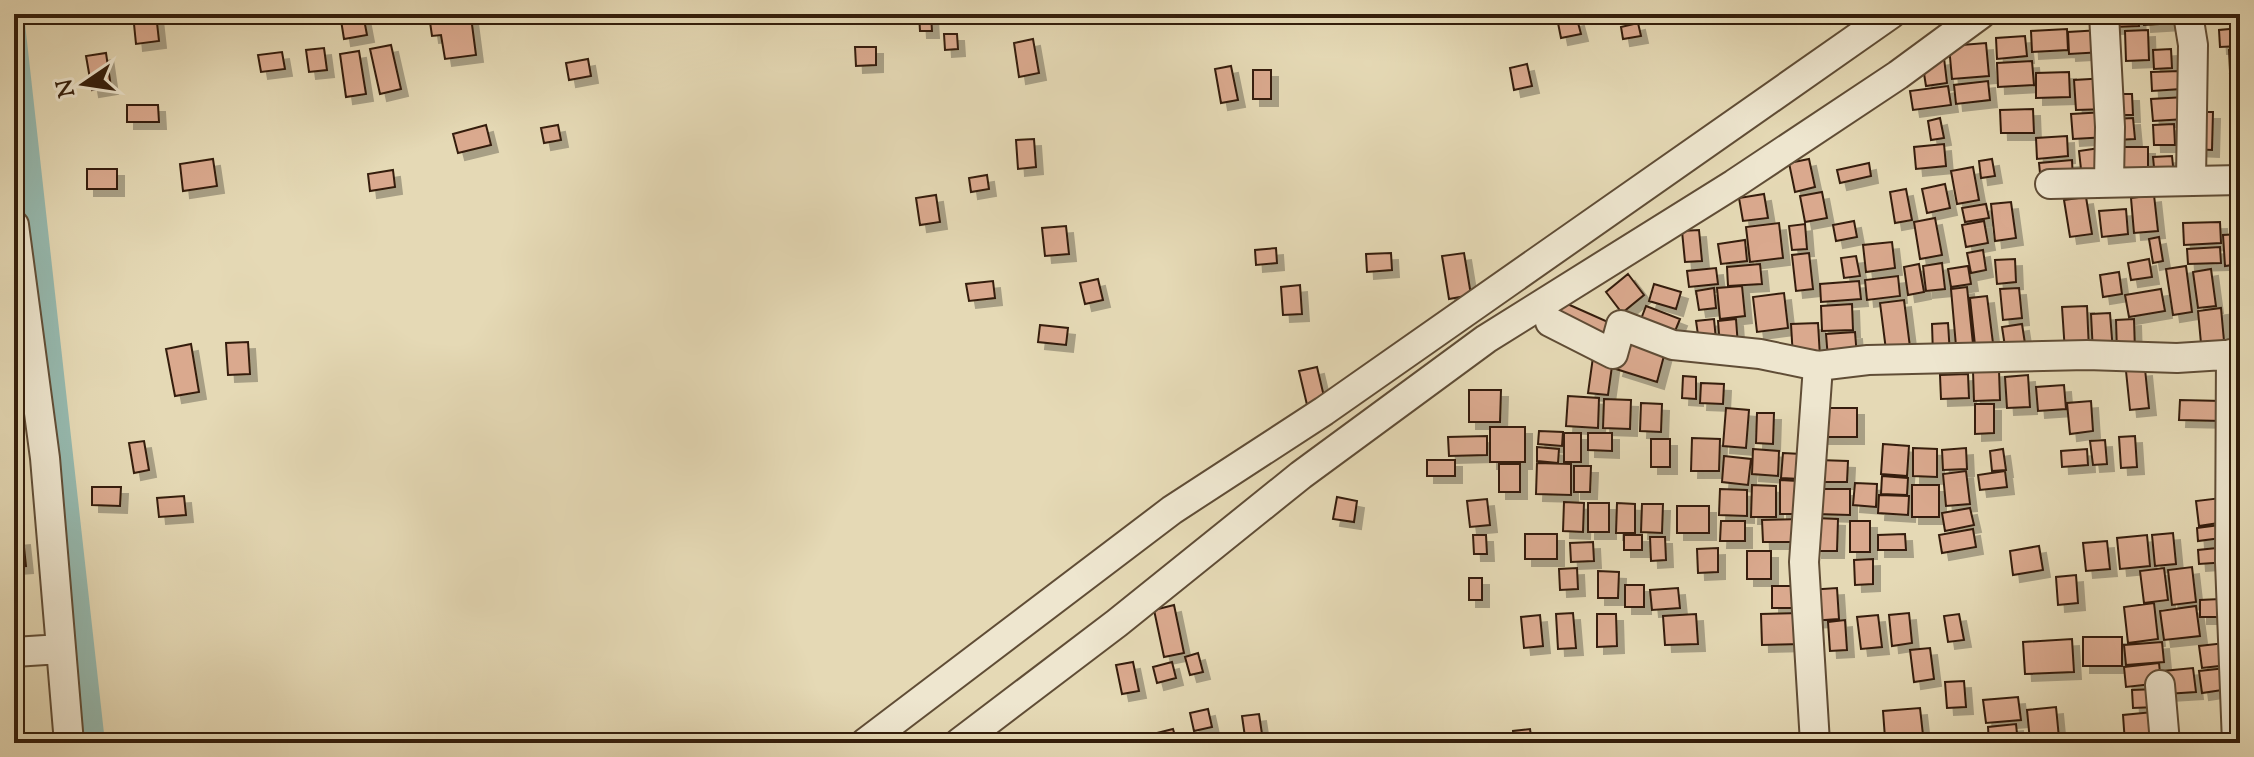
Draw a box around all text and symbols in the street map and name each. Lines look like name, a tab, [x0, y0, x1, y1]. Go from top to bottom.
north arrow	[44, 44, 124, 124]
text: N	[50, 75, 85, 100]

